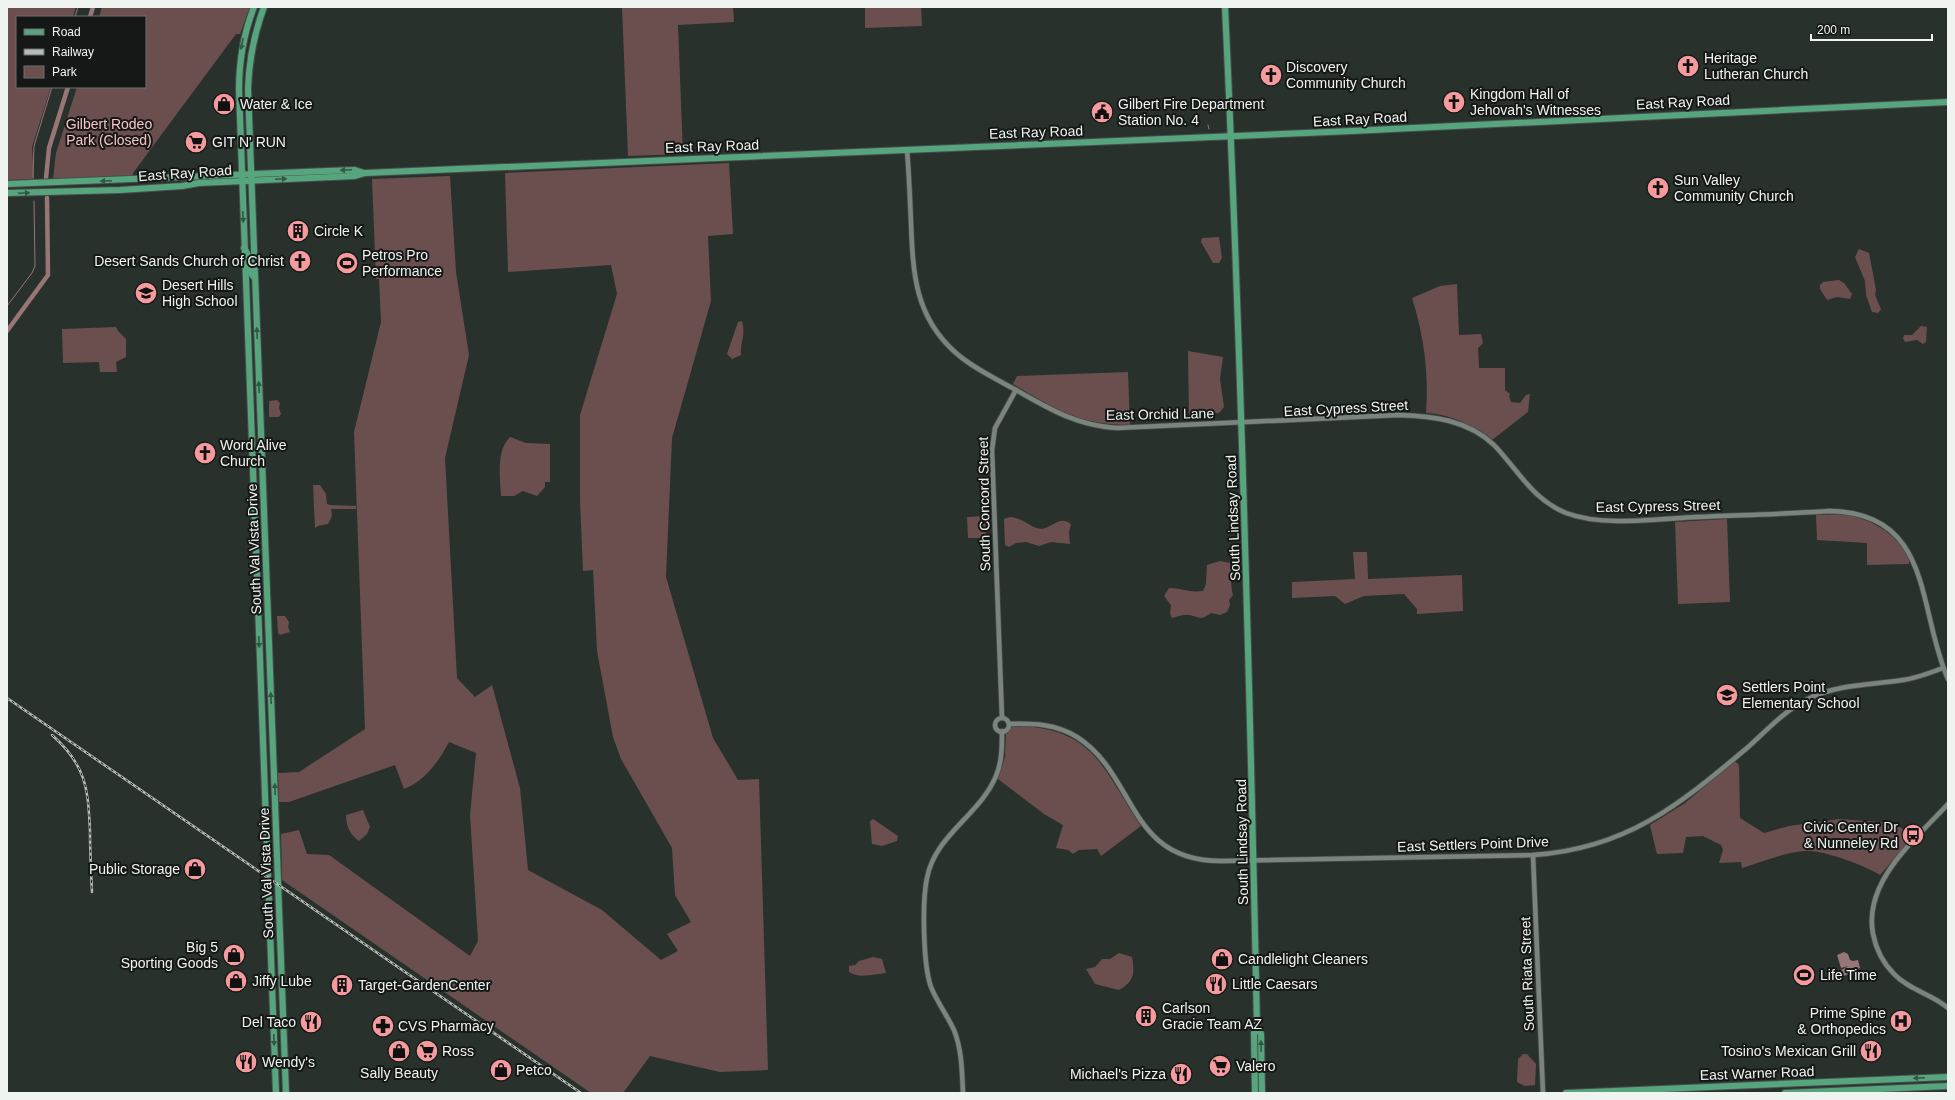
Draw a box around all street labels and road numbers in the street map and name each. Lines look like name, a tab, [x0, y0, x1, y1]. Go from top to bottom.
street label: East Ray Road	[1636, 92, 1730, 112]
street label: East Ray Road	[1313, 109, 1407, 129]
street label: East Ray Road	[989, 122, 1083, 142]
street label: East Ray Road	[665, 136, 759, 156]
street label: East Ray Road	[137, 162, 233, 184]
street label: East Cypress Street	[1283, 397, 1409, 419]
street label: East Orchid Lane	[1106, 405, 1214, 423]
street label: South Concord Street	[975, 436, 993, 571]
street label: South Lindsay Road	[1223, 455, 1243, 581]
street label: South Val Vista Drive	[244, 483, 264, 615]
street label: East Cypress Street	[1596, 497, 1720, 515]
street label: South Lindsay Road	[1233, 779, 1251, 905]
street label: South Val Vista Drive	[256, 807, 276, 939]
street label: East Settlers Point Drive	[1397, 833, 1549, 855]
street label: South Riata Street	[1517, 916, 1537, 1031]
street label: East Warner Road	[1699, 1063, 1815, 1083]

